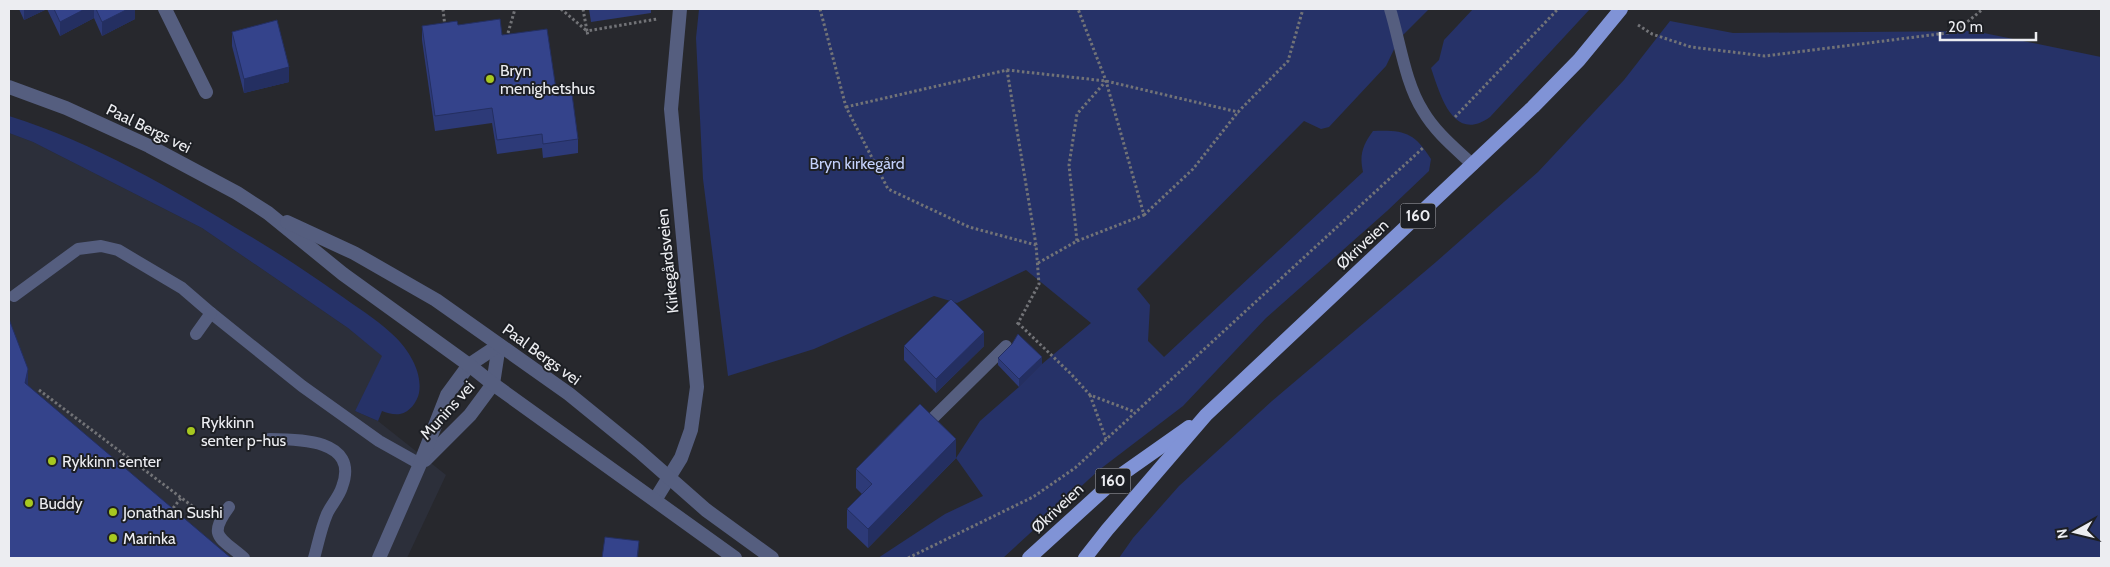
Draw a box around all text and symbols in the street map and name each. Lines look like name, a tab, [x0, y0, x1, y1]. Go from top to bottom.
scale bar	[1940, 10, 2036, 42]
text: 20 m	[1948, 18, 1983, 36]
place label: Bryn menighetshus	[500, 61, 595, 98]
marker: Bryn menighetshus	[484, 73, 496, 85]
street label: Paal Bergs vei	[103, 100, 194, 157]
park label: Bryn kirkegård	[809, 154, 905, 173]
road number: 160	[1400, 204, 1436, 228]
street label: Kirkegårdsveien	[653, 208, 682, 314]
street label: Økriveien	[1332, 215, 1392, 273]
street label: Paal Bergs vei	[499, 320, 584, 389]
street label: Munins vei	[416, 377, 479, 443]
place label: Rykkinn senter p-hus	[201, 413, 287, 450]
marker: Rykkinn senter p-hus	[185, 425, 197, 437]
place label: Rykkinn senter	[62, 452, 162, 471]
marker: Rykkinn senter	[46, 455, 58, 467]
road number: 160	[1096, 468, 1130, 494]
street label: Økriveien	[1027, 479, 1087, 537]
place label: Buddy	[39, 494, 83, 513]
marker: Buddy	[23, 497, 35, 509]
place label: Jonathan Sushi	[122, 503, 223, 522]
marker: Jonathan Sushi	[107, 506, 119, 518]
north arrow	[2050, 507, 2100, 557]
text: N	[2053, 528, 2072, 540]
place label: Marinka	[123, 529, 176, 548]
marker: Marinka	[107, 532, 119, 544]

